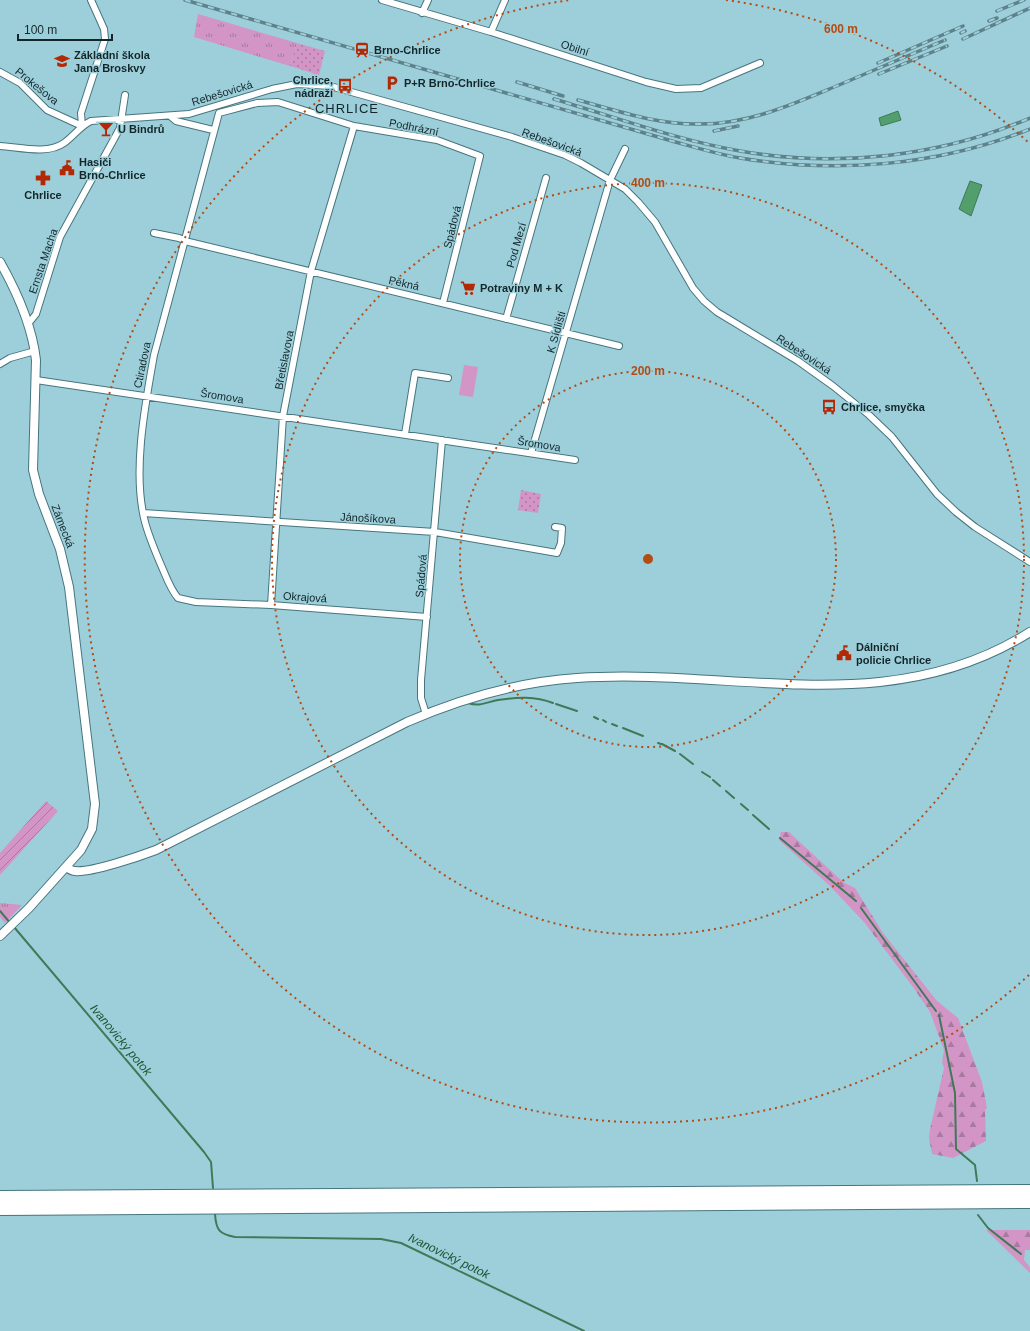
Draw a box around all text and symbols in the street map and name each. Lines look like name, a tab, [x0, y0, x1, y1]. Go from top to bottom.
scale bar	[18, 16, 112, 42]
text: 600 m	[824, 22, 858, 36]
text: 100 m	[24, 23, 57, 37]
street label: Obilní	[559, 38, 591, 58]
station icon: Brno-Chrlice	[353, 41, 371, 59]
place label: Brno-Chrlice	[374, 44, 441, 56]
place label: Základní škola Jana Broskvy	[74, 49, 151, 74]
school or university icon: Základní škola Jana Broskvy	[53, 52, 71, 70]
street label: Prokešova	[13, 65, 62, 108]
place label: Chrlice, nádraží	[293, 74, 334, 99]
parking icon: P+R Brno-Chrlice	[383, 74, 401, 92]
bus stop icon: Chrlice, nádraží	[336, 77, 354, 95]
place label: P+R Brno-Chrlice	[404, 77, 495, 89]
street label: Rebešovická	[190, 78, 255, 108]
district label: CHRLICE	[315, 101, 379, 116]
street label: Podhrázní	[388, 116, 440, 138]
bar icon: U Bindrů	[97, 120, 115, 138]
place label: U Bindrů	[118, 123, 164, 135]
street label: Rebešovická	[520, 126, 584, 159]
place label: Hasiči Brno-Chrlice	[79, 156, 146, 181]
public building icon: Hasiči Brno-Chrlice	[58, 159, 76, 177]
pharmacy icon: Chrlice	[34, 169, 52, 187]
text: 400 m	[631, 176, 665, 190]
place label: Chrlice	[24, 189, 62, 201]
street label: Spádová	[441, 204, 463, 250]
street label: Pod Mezí	[504, 221, 528, 269]
street label: Ernsta Macha	[26, 226, 60, 295]
street label: Pěkná	[387, 274, 421, 293]
supermarket icon: Potraviny M + K	[459, 279, 477, 297]
place label: Potraviny M + K	[480, 282, 563, 294]
street label: K Sídlišti	[544, 310, 568, 354]
street label: Břetislavova	[272, 329, 296, 391]
street label: Rebešovická	[774, 332, 834, 377]
street label: Ctiradova	[131, 340, 153, 389]
text: 200 m	[631, 364, 665, 378]
street label: Šromova	[199, 387, 246, 406]
bus stop icon: Chrlice, smyčka	[820, 398, 838, 416]
place label: Chrlice, smyčka	[841, 401, 926, 413]
street label: Šromova	[516, 435, 563, 454]
street label: Zámecká	[49, 503, 77, 550]
street label: Jánošíkova	[340, 511, 397, 525]
centre of rings	[641, 552, 655, 566]
street label: Spádová	[413, 553, 429, 598]
street label: Okrajová	[283, 589, 328, 605]
place label: Dálniční policie Chrlice	[856, 641, 931, 666]
public building icon: Dálniční policie Chrlice	[835, 644, 853, 662]
water label: Ivanovický potok	[87, 1002, 156, 1079]
water label: Ivanovický potok	[406, 1230, 493, 1282]

